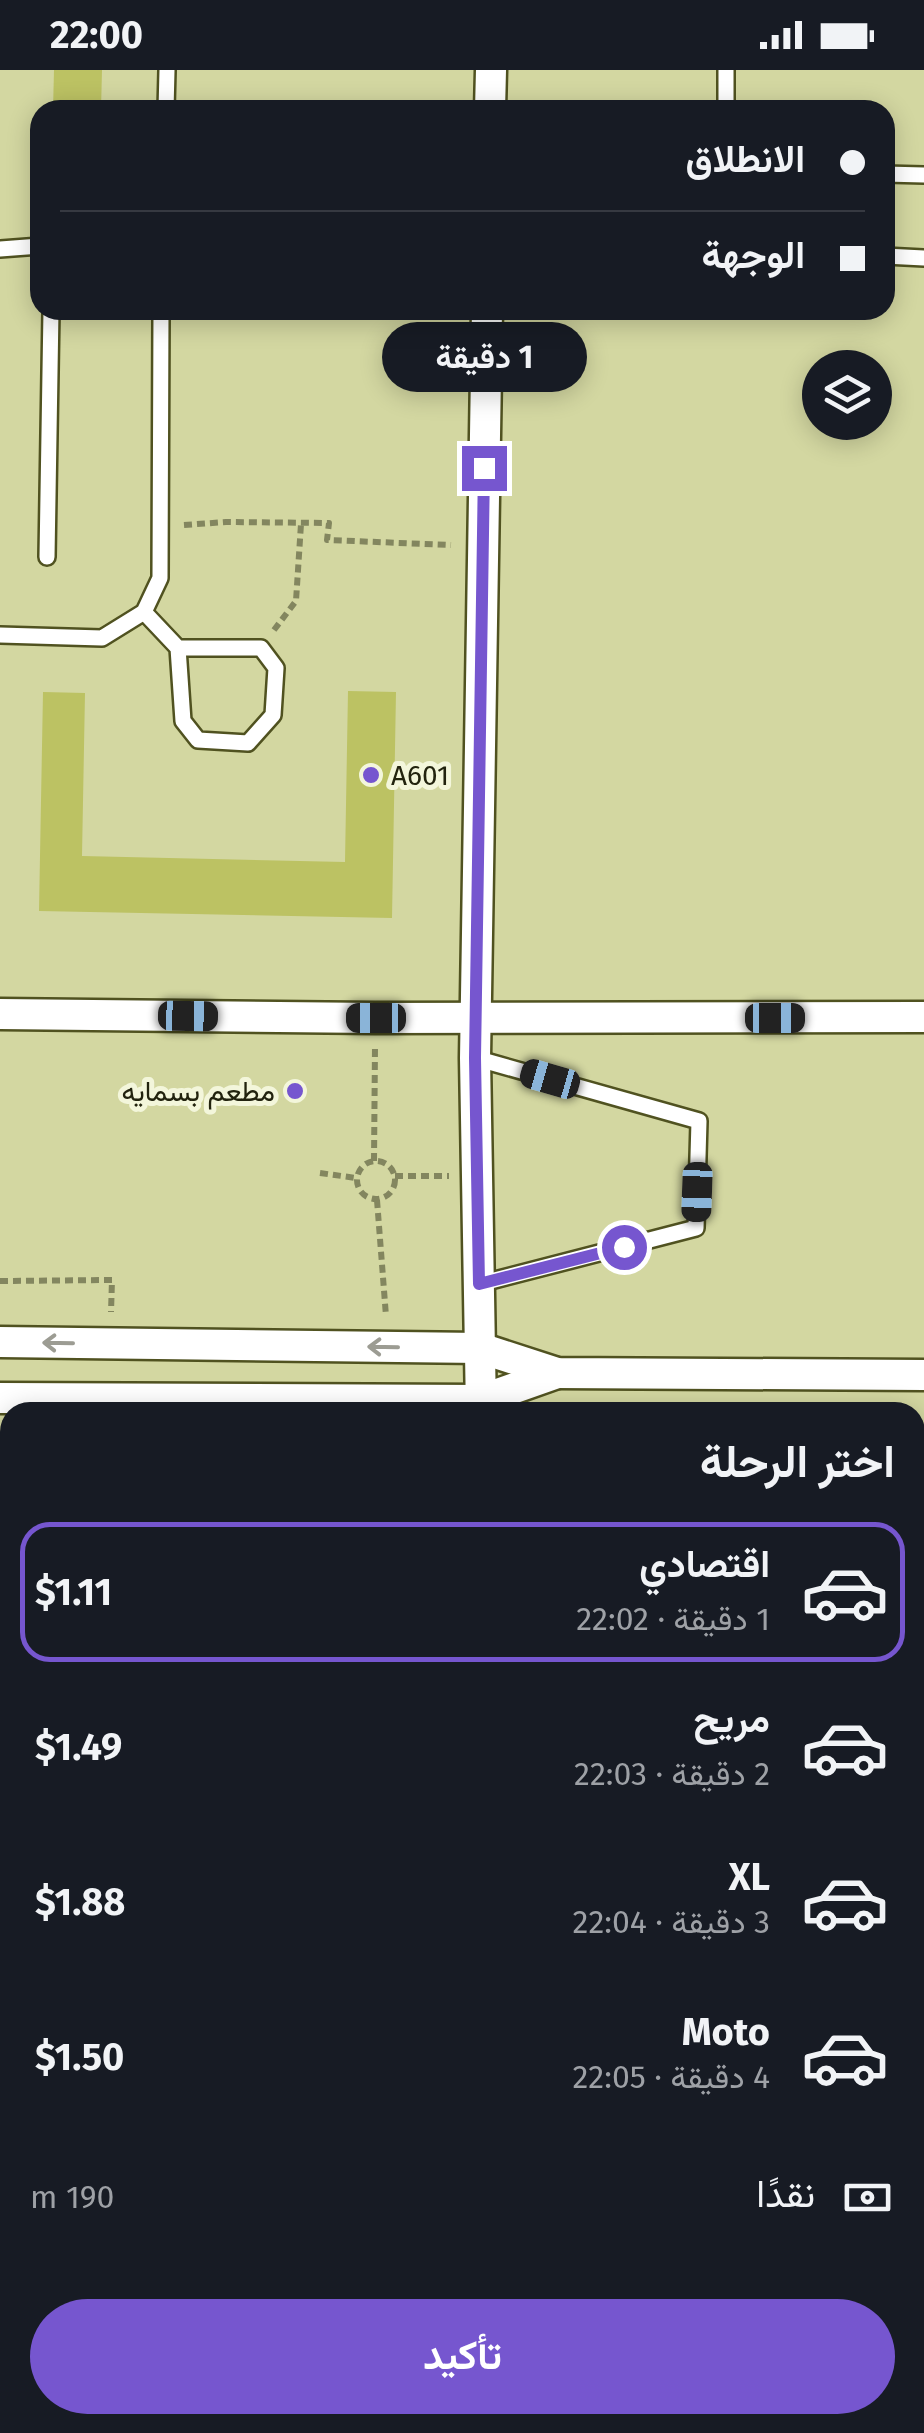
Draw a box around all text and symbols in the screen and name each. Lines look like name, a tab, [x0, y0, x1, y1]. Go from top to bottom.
text: 22:00	[50, 12, 143, 58]
text: الانطلاق	[686, 136, 805, 182]
text: الوجهة	[702, 232, 805, 278]
callout: 1 دقيقة	[382, 323, 586, 393]
text: 1 دقيقة	[436, 338, 533, 376]
map controls	[802, 350, 892, 440]
button: layers	[802, 350, 892, 440]
route end	[462, 446, 507, 491]
place label: A601	[391, 759, 449, 792]
marker: A601	[360, 764, 382, 786]
car	[158, 1000, 218, 1032]
car	[346, 1003, 406, 1033]
car	[745, 1003, 805, 1033]
car	[517, 1056, 583, 1102]
place label: مطعم بسمايه	[121, 1075, 275, 1110]
marker: مطعم بسمايه	[284, 1080, 306, 1102]
car	[681, 1161, 713, 1223]
route start	[602, 1225, 647, 1270]
one-way arrow	[42, 1333, 74, 1352]
one-way arrow	[367, 1338, 400, 1356]
text: اختر الرحلة	[700, 1435, 895, 1489]
text: اقتصادي	[639, 1541, 770, 1587]
icon: car	[800, 1547, 890, 1637]
text: $1.11	[35, 1569, 112, 1615]
text: 1 دقيقة · 22:02	[576, 1600, 770, 1638]
text: مريح	[694, 1696, 770, 1742]
icon: car	[800, 1702, 890, 1792]
text: $1.49	[35, 1724, 122, 1770]
text: 2 دقيقة · 22:03	[574, 1755, 770, 1793]
text: XL	[728, 1854, 770, 1900]
icon: car	[800, 1857, 890, 1947]
text: $1.88	[35, 1879, 125, 1925]
text: 3 دقيقة · 22:04	[573, 1903, 770, 1941]
text: Moto	[682, 2009, 770, 2055]
icon: car	[800, 2012, 890, 2102]
text: $1.50	[35, 2034, 124, 2080]
text: 4 دقيقة · 22:05	[573, 2058, 770, 2096]
icon: cash	[840, 2170, 895, 2225]
text: نقدًا	[756, 2171, 815, 2217]
text: 190 m	[30, 2178, 114, 2216]
button: تأكيد	[30, 2299, 895, 2414]

